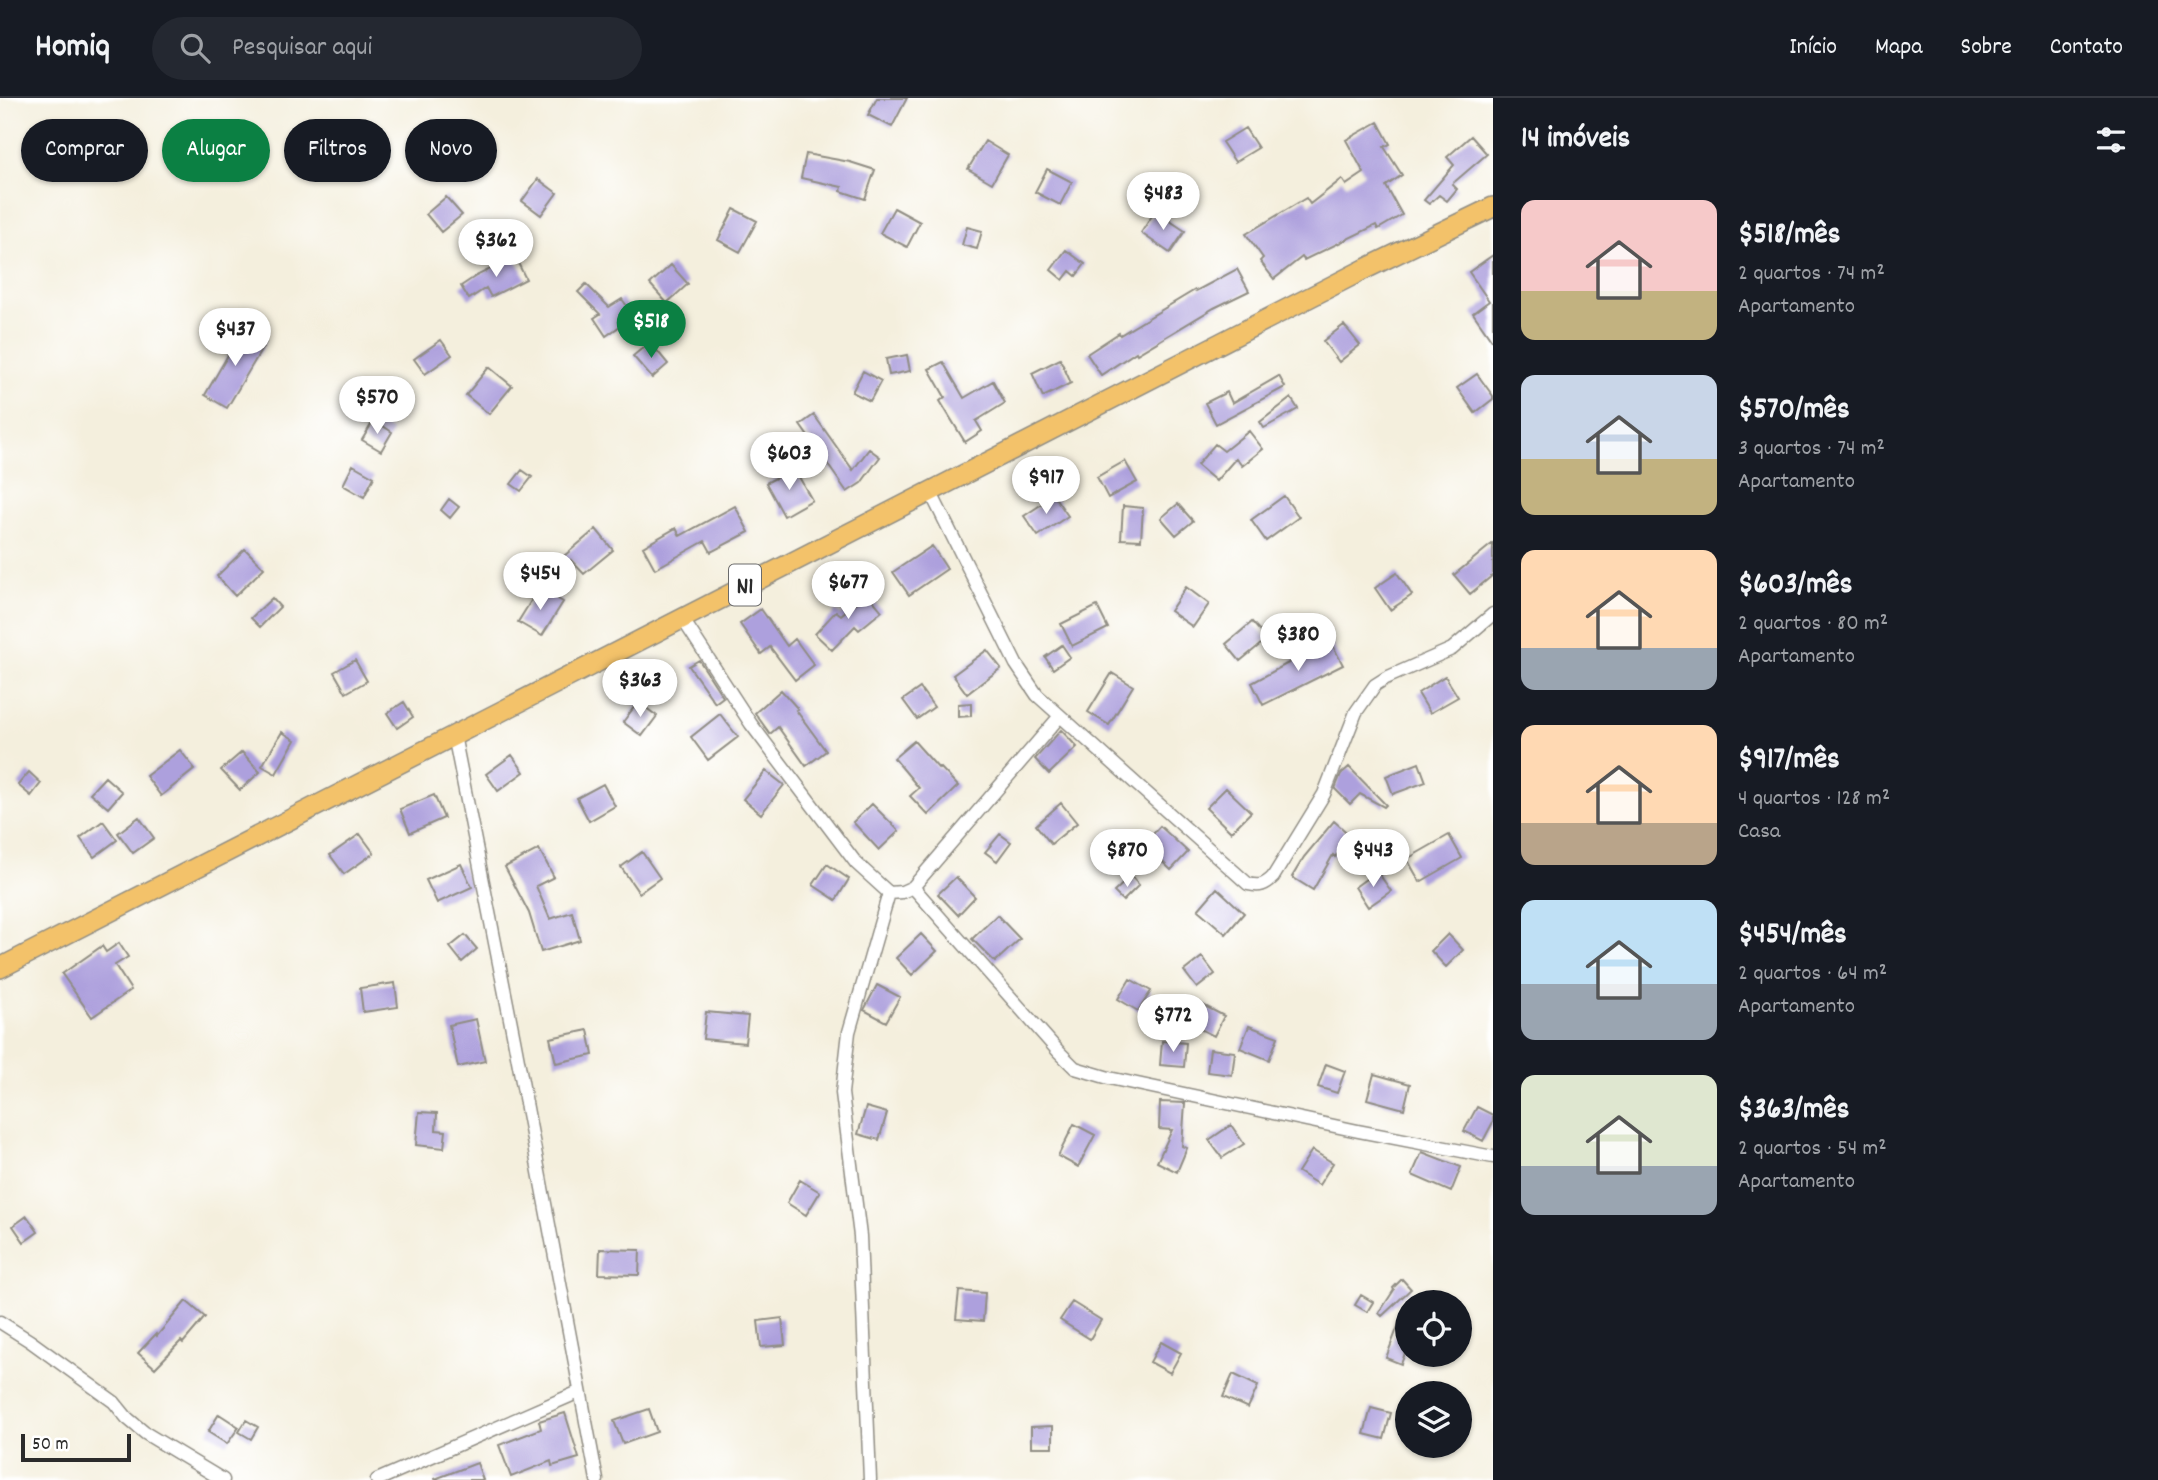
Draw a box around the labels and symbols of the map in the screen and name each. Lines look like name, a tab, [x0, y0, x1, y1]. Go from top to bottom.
pin: $483	[1122, 172, 1204, 232]
pin: $362	[455, 220, 537, 279]
pin: $518	[610, 300, 692, 360]
pin: $437	[194, 308, 276, 368]
pin: $570	[336, 376, 418, 436]
pin: $603	[748, 432, 830, 492]
pin: $917	[1005, 456, 1087, 516]
pin: $454	[499, 552, 581, 612]
pin: $677	[807, 561, 889, 621]
road number: N1	[729, 564, 761, 606]
pin: $380	[1257, 614, 1339, 673]
pin: $363	[599, 660, 681, 719]
pin: $870	[1086, 830, 1168, 889]
pin: $443	[1332, 830, 1414, 889]
pin: $772	[1132, 995, 1214, 1054]
scale bar	[21, 1431, 131, 1463]

